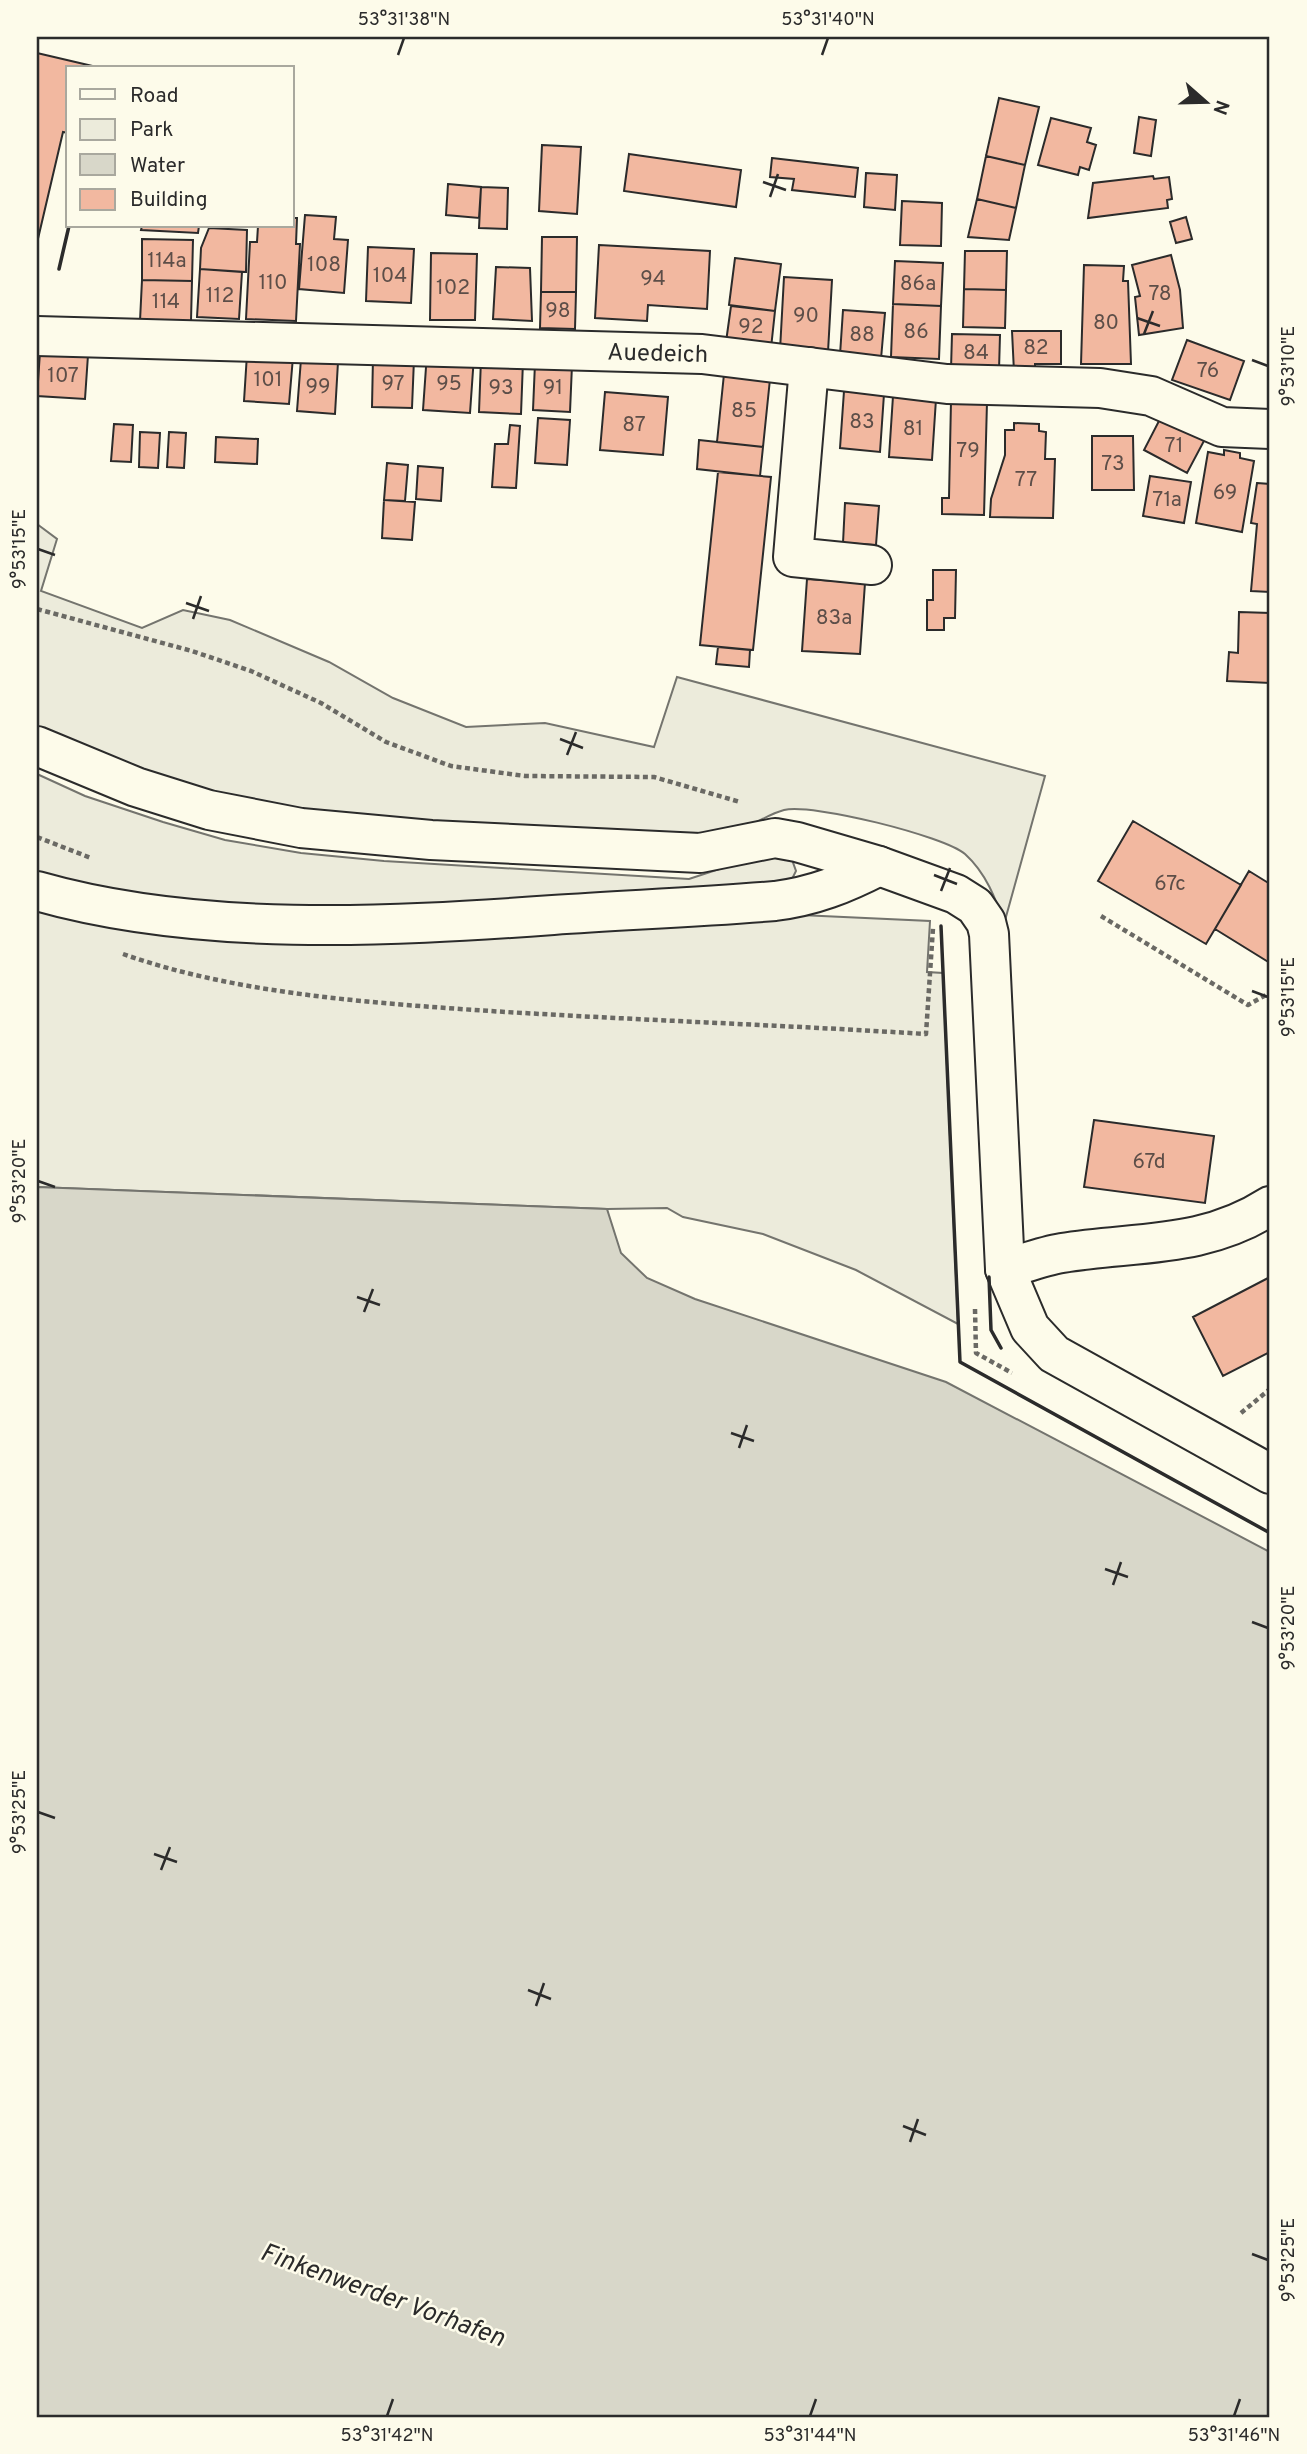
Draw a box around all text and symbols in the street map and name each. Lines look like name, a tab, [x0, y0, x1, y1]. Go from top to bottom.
text: 53°31'38"N	[358, 9, 450, 32]
text: 53°31'40"N	[781, 9, 875, 32]
legend	[66, 66, 294, 228]
north arrow	[1170, 66, 1240, 136]
text: Road	[130, 83, 179, 110]
text: N	[1206, 97, 1234, 118]
text: Park	[130, 117, 173, 144]
text: Water	[130, 153, 185, 180]
text: Building	[130, 187, 208, 214]
house number: 114a	[147, 248, 187, 275]
house number: 108	[307, 252, 341, 279]
house number: 104	[373, 263, 407, 290]
house number: 94	[640, 266, 666, 293]
house number: 110	[258, 270, 288, 297]
house number: 86a	[900, 271, 936, 298]
house number: 102	[436, 275, 470, 302]
house number: 78	[1148, 281, 1172, 308]
house number: 112	[206, 283, 234, 310]
house number: 114	[152, 289, 180, 316]
house number: 98	[545, 298, 571, 325]
house number: 90	[793, 303, 819, 330]
house number: 80	[1093, 310, 1119, 337]
house number: 92	[738, 314, 764, 341]
house number: 86	[903, 319, 929, 346]
house number: 88	[849, 322, 875, 349]
text: 9°53'10"E	[1278, 326, 1301, 406]
house number: 82	[1023, 335, 1049, 362]
street label: Auedeich	[607, 338, 709, 371]
house number: 84	[963, 340, 989, 367]
house number: 76	[1197, 358, 1219, 385]
house number: 107	[47, 363, 79, 390]
house number: 101	[253, 367, 283, 394]
house number: 97	[382, 371, 404, 398]
house number: 95	[436, 371, 462, 398]
house number: 99	[305, 374, 331, 401]
house number: 93	[488, 375, 514, 402]
house number: 91	[543, 375, 563, 402]
house number: 85	[731, 398, 757, 425]
house number: 83	[849, 409, 875, 436]
house number: 87	[622, 412, 646, 439]
house number: 81	[903, 416, 923, 443]
house number: 71	[1164, 433, 1184, 460]
house number: 79	[956, 438, 980, 465]
house number: 73	[1101, 451, 1125, 478]
house number: 77	[1015, 467, 1037, 494]
house number: 69	[1213, 480, 1237, 507]
house number: 71a	[1152, 487, 1182, 514]
text: 9°53'15"E	[9, 509, 32, 589]
house number: 83a	[816, 605, 852, 632]
house number: 67c	[1154, 871, 1186, 898]
text: 9°53'15"E	[1278, 957, 1301, 1037]
text: 9°53'20"E	[9, 1139, 32, 1223]
house number: 67d	[1133, 1149, 1166, 1176]
text: 9°53'20"E	[1278, 1586, 1301, 1670]
text: 9°53'25"E	[9, 1770, 32, 1854]
text: 9°53'25"E	[1278, 2218, 1301, 2302]
water label: Finkenwerder Vorhafen	[255, 2237, 509, 2356]
text: 53°31'42"N	[341, 2425, 433, 2448]
text: 53°31'44"N	[763, 2425, 857, 2448]
text: 53°31'46"N	[1188, 2425, 1280, 2448]

